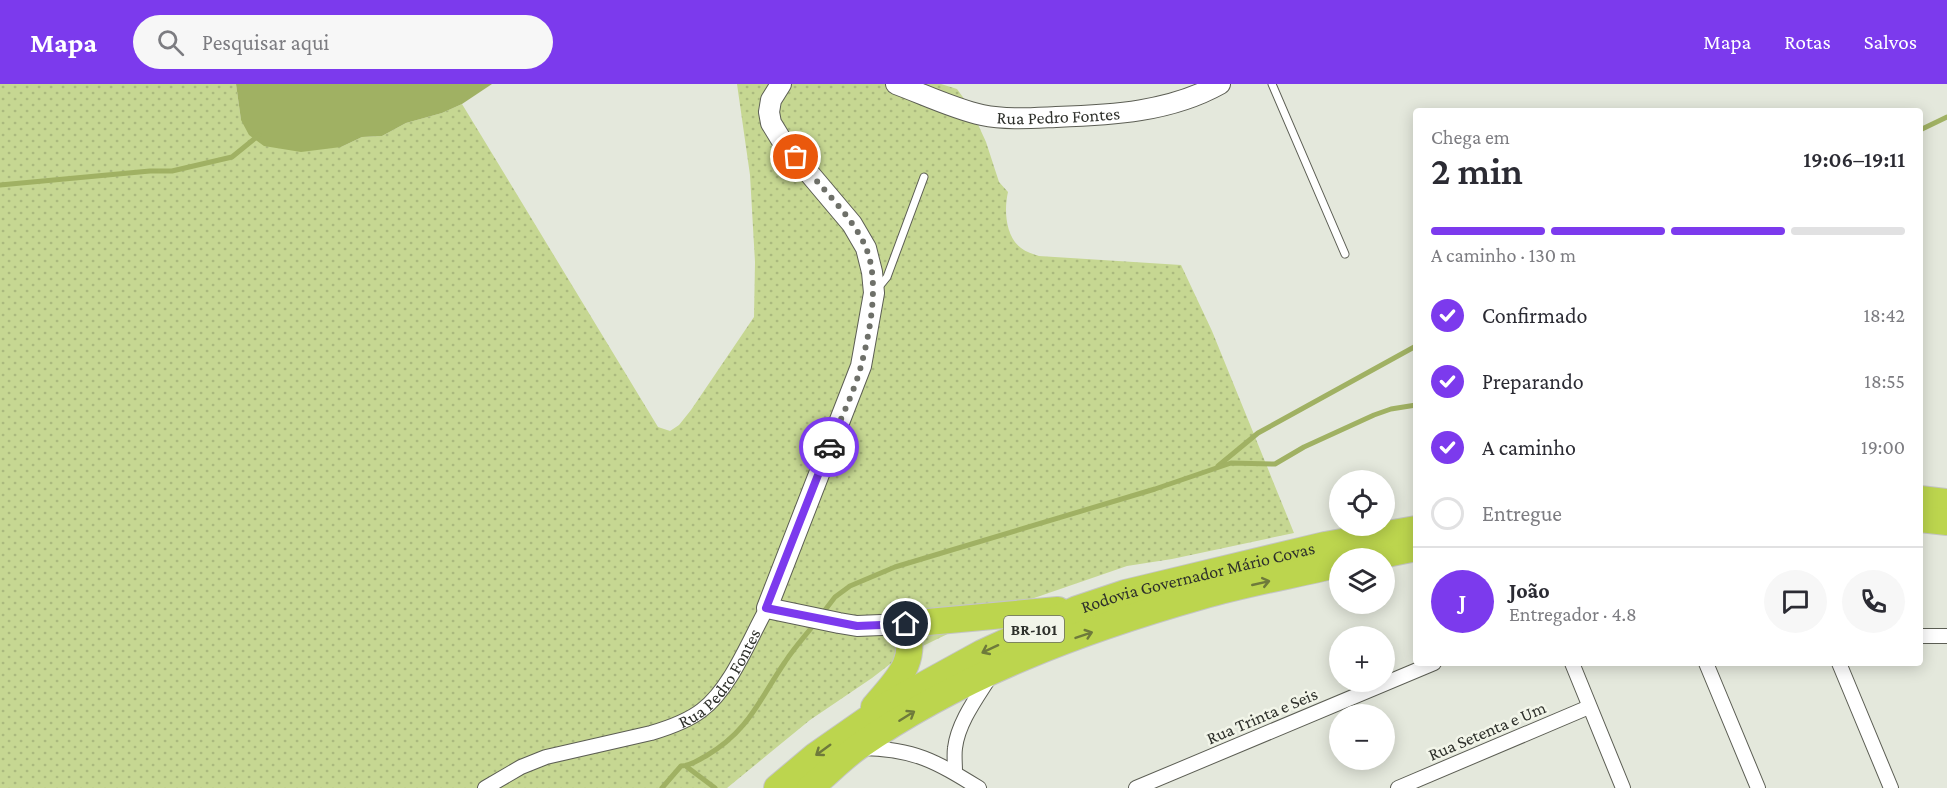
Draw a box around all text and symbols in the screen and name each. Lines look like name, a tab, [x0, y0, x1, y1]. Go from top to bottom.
search box	[133, 15, 553, 69]
icon: search	[154, 26, 187, 59]
text: Mapa	[30, 27, 97, 58]
text: Pesquisar aqui	[202, 30, 329, 55]
text: Mapa	[1703, 30, 1751, 54]
text: Rotas	[1784, 30, 1831, 54]
text: Salvos	[1864, 30, 1917, 54]
street label: Rua Pedro Fontes	[996, 103, 1121, 128]
text: Chega em	[1431, 126, 1510, 148]
pin	[770, 131, 821, 182]
icon: bag	[779, 140, 812, 173]
text: 19:06–19:11	[1803, 147, 1905, 172]
text: 2 min	[1431, 149, 1523, 192]
text: A caminho · 130 m	[1431, 244, 1576, 266]
icon: check	[1431, 299, 1464, 332]
text: Confirmado	[1482, 303, 1588, 328]
text: 18:42	[1863, 304, 1905, 326]
icon: check	[1431, 365, 1464, 398]
text: Preparando	[1482, 369, 1584, 394]
text: 18:55	[1864, 370, 1905, 392]
courier	[799, 417, 859, 477]
icon: car	[813, 431, 846, 464]
icon: check	[1431, 431, 1464, 464]
text: A caminho	[1482, 435, 1576, 460]
text: 19:00	[1861, 436, 1905, 458]
map controls	[1329, 470, 1395, 770]
button: locate	[1329, 470, 1395, 536]
text: Entregue	[1482, 501, 1562, 526]
street label: Rodovia Governador Mário Covas	[1078, 538, 1317, 617]
button: layers	[1329, 548, 1395, 614]
button: chat	[1764, 570, 1827, 633]
button: phone	[1842, 570, 1905, 633]
one-way arrow	[1251, 576, 1270, 588]
text: João	[1509, 578, 1550, 603]
text: J	[1459, 589, 1466, 614]
pin	[880, 598, 931, 649]
text: Entregador · 4.8	[1509, 603, 1637, 625]
icon: home	[889, 607, 922, 640]
road number: BR-101	[1004, 616, 1064, 642]
street label: Rua Pedro Fontes	[675, 625, 765, 732]
button: +	[1329, 626, 1395, 692]
one-way arrow	[1074, 628, 1093, 639]
one-way arrow	[981, 644, 999, 656]
street label: Rua Trinta e Seis	[1204, 684, 1320, 748]
street label: Rua Setenta e Um	[1425, 697, 1549, 765]
button: −	[1329, 704, 1395, 770]
one-way arrow	[898, 710, 915, 722]
one-way arrow	[816, 744, 832, 756]

